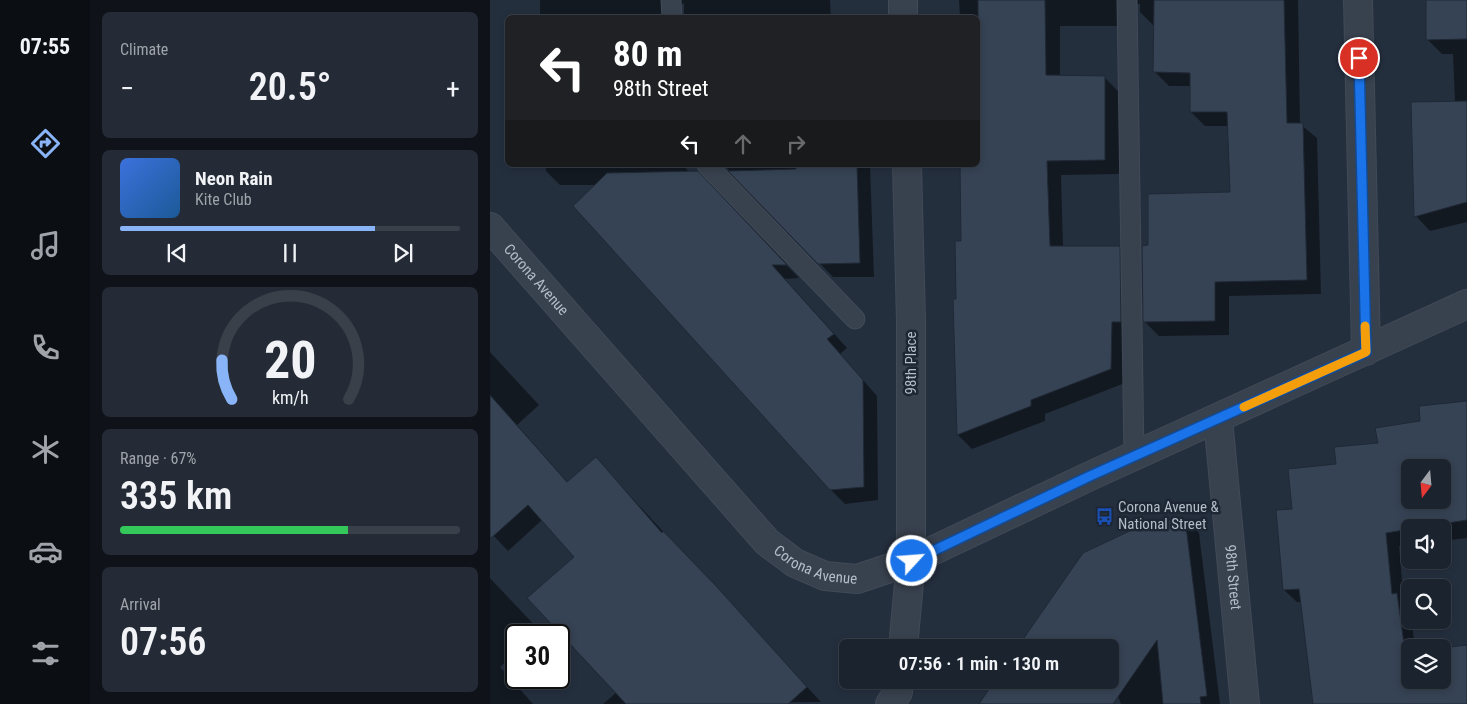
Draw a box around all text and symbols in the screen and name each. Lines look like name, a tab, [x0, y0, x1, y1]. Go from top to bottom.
text: 07:55	[20, 34, 70, 59]
text: 80 m	[613, 34, 682, 75]
icon: left	[530, 35, 595, 100]
pin	[1338, 37, 1380, 79]
text: Climate	[120, 40, 168, 59]
icon: arrive	[1345, 44, 1373, 72]
text: 20.5°	[249, 65, 331, 109]
text: −	[120, 72, 134, 105]
text: +	[446, 72, 460, 105]
text: 98th Street	[613, 76, 708, 101]
icon: directions	[28, 126, 63, 161]
icon: left	[676, 130, 704, 158]
icon: ahead	[729, 130, 757, 158]
icon: right	[782, 130, 810, 158]
text: Neon Rain	[195, 167, 273, 190]
text: Kite Club	[195, 190, 252, 209]
icon: music	[28, 228, 63, 263]
icon: previous	[163, 239, 191, 267]
icon: pause	[276, 239, 304, 267]
icon: next	[389, 239, 417, 267]
street label: Corona Avenue	[500, 240, 572, 319]
icon: phone	[28, 330, 63, 365]
text: 20	[264, 330, 316, 391]
street label: 98th Place	[902, 332, 920, 394]
text: km/h	[272, 387, 308, 408]
icon: climate	[28, 432, 63, 467]
text: Range · 67%	[120, 449, 196, 468]
north arrow	[1401, 459, 1451, 509]
map controls	[1401, 459, 1451, 689]
text: 335 km	[120, 474, 232, 518]
place label: Corona Avenue & National Street	[1118, 498, 1220, 533]
bus stop icon: Corona Avenue & National Street	[1094, 506, 1114, 526]
button: sound	[1401, 519, 1451, 569]
icon: car	[28, 534, 63, 569]
position arrow	[885, 534, 937, 586]
street label: Corona Avenue	[770, 541, 858, 588]
street label: 98th Street	[1221, 544, 1245, 611]
button: search	[1401, 579, 1451, 629]
text: Arrival	[120, 595, 161, 614]
text: 07:56	[120, 620, 206, 664]
speed limit sign: 30	[505, 624, 570, 689]
icon: filters	[28, 636, 63, 671]
button: layers	[1401, 639, 1451, 689]
text: 07:56 · 1 min · 130 m	[899, 652, 1059, 675]

